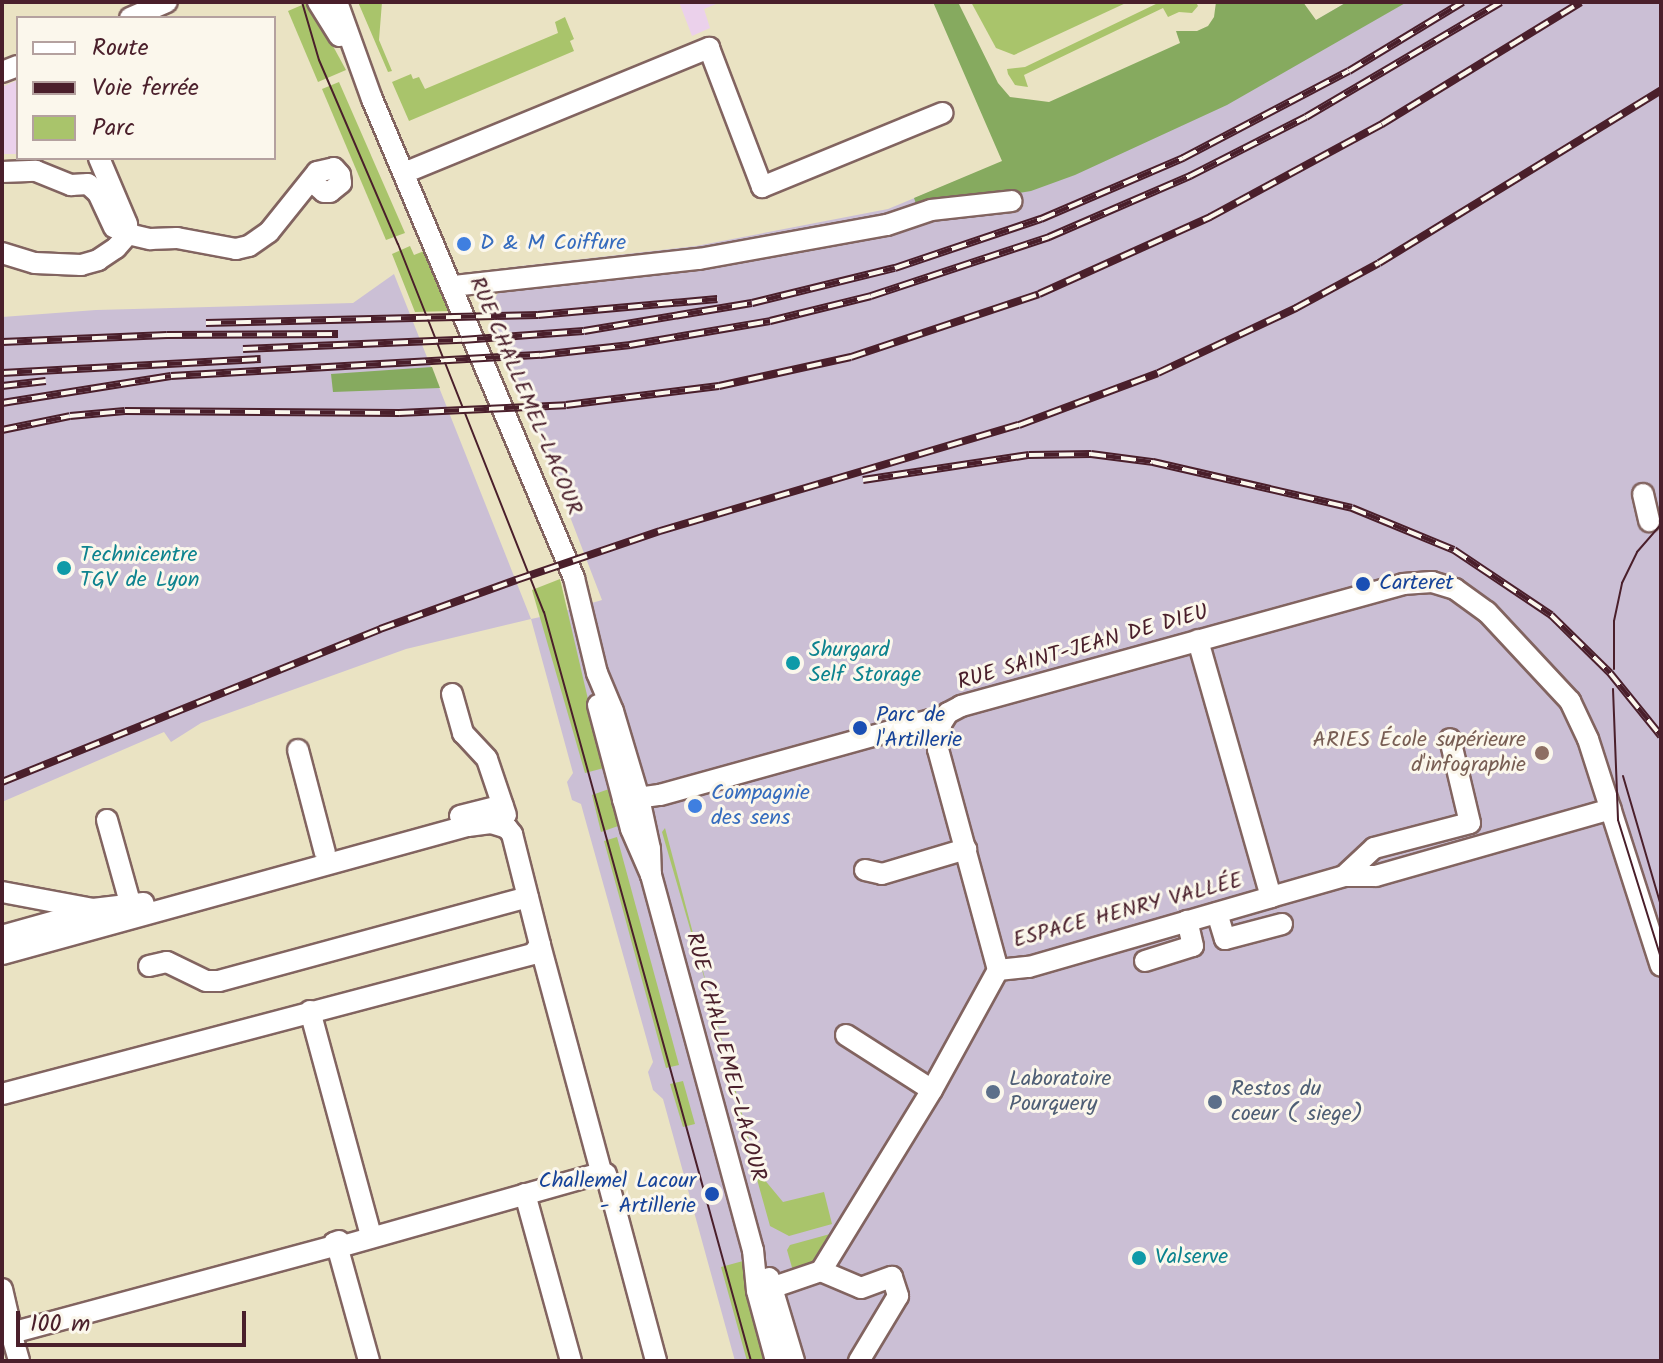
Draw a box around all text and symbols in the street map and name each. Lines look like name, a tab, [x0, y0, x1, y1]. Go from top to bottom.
legend	[16, 16, 276, 160]
text: Route	[92, 29, 149, 68]
text: Voie ferrée	[92, 69, 199, 108]
text: Parc	[92, 109, 135, 148]
place label: D & M Coiffure	[480, 231, 626, 257]
marker: D & M Coiffure	[455, 235, 473, 253]
street label: RUE CHALLEMEL-LACOUR	[463, 273, 587, 519]
place label: Technicentre TGV de Lyon	[80, 542, 199, 594]
marker: Technicentre TGV de Lyon	[55, 559, 73, 577]
place label: Carteret	[1379, 571, 1454, 597]
marker: Carteret	[1354, 575, 1372, 593]
street label: RUE SAINT-JEAN DE DIEU	[955, 600, 1211, 696]
place label: Shurgard Self Storage	[809, 637, 921, 688]
marker: Shurgard Self Storage	[784, 654, 802, 672]
place label: Parc de l'Artillerie	[876, 702, 962, 754]
marker: Parc de l'Artillerie	[851, 719, 869, 737]
place label: ARIES École supérieure d'infographie	[1313, 727, 1526, 778]
marker: ARIES École supérieure d'infographie	[1533, 744, 1551, 762]
place label: Compagnie des sens	[711, 780, 810, 832]
marker: Compagnie des sens	[686, 797, 704, 815]
street label: ESPACE HENRY VALLÉE	[1010, 868, 1246, 954]
street label: RUE CHALLEMEL-LACOUR	[679, 930, 771, 1184]
place label: Laboratoire Pourquery	[1009, 1066, 1111, 1118]
place label: Restos du coeur ( siege)	[1231, 1076, 1363, 1128]
marker: Laboratoire Pourquery	[984, 1083, 1002, 1101]
marker: Restos du coeur ( siege)	[1206, 1093, 1224, 1111]
place label: Challemel Lacour - Artillerie	[538, 1168, 696, 1220]
marker: Challemel Lacour - Artillerie	[703, 1185, 721, 1203]
place label: Valserve	[1155, 1245, 1228, 1271]
marker: Valserve	[1130, 1249, 1148, 1267]
scale bar	[20, 1295, 250, 1345]
text: 100 m	[30, 1305, 90, 1344]

